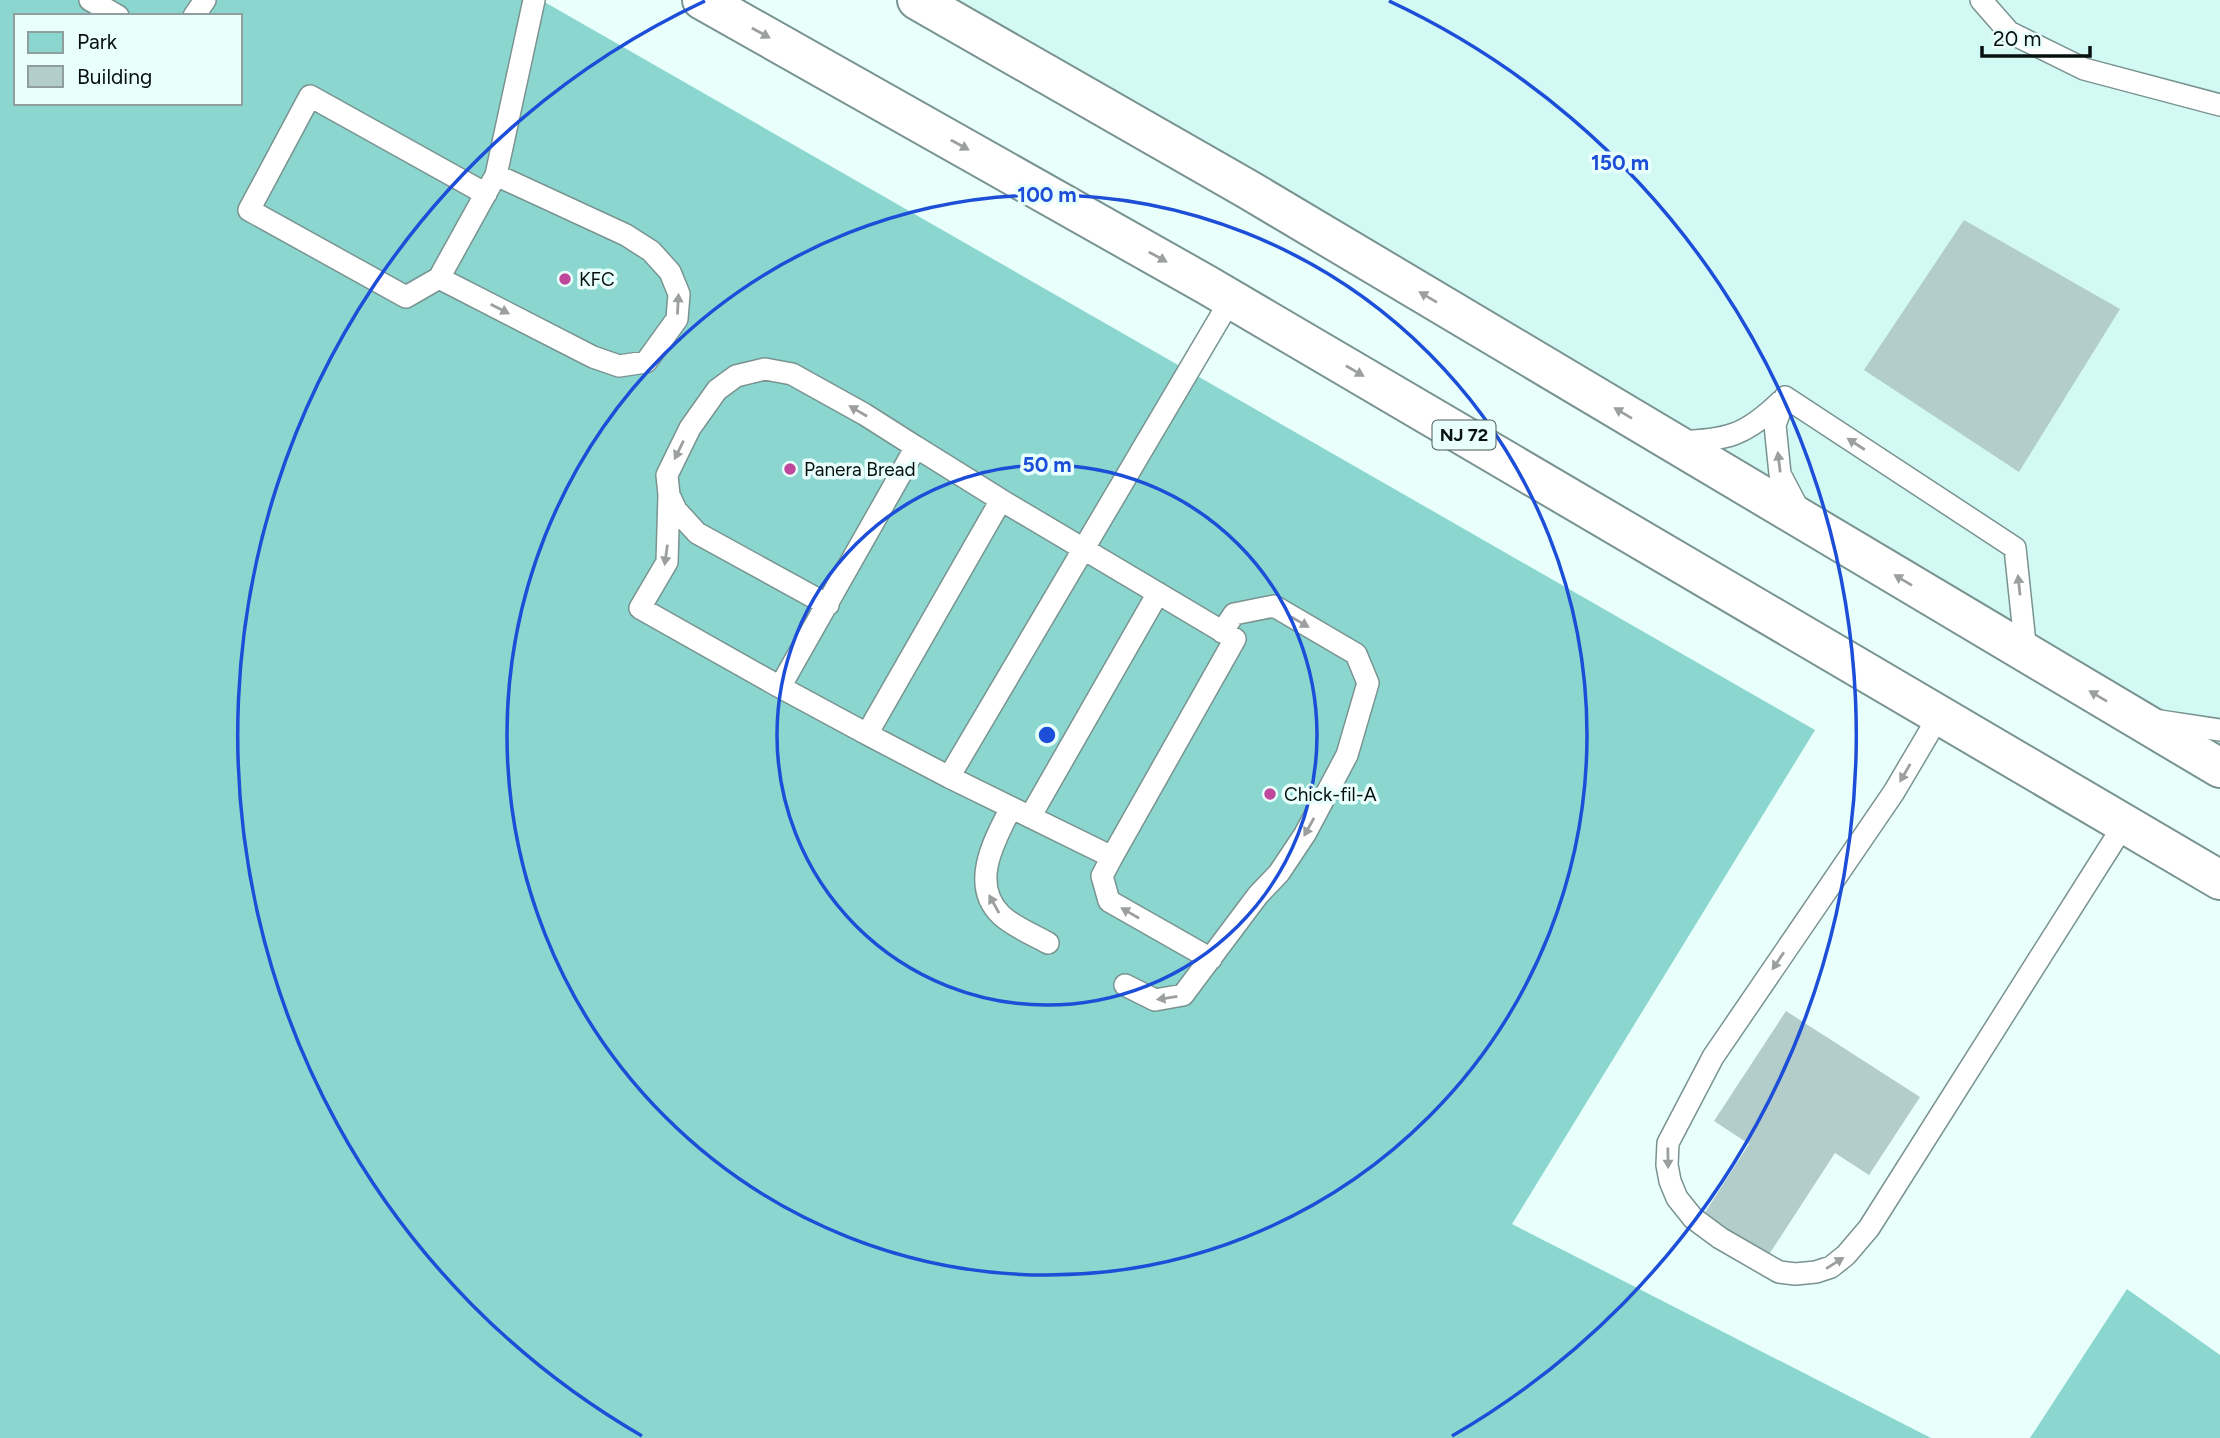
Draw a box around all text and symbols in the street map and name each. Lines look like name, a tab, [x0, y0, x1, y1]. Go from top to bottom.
legend	[14, 14, 242, 105]
scale bar	[1982, 14, 2090, 58]
text: 20 m	[1993, 26, 2041, 51]
one-way arrow	[752, 27, 771, 40]
text: Park	[77, 29, 118, 54]
text: Building	[77, 64, 152, 89]
one-way arrow	[950, 139, 969, 151]
text: 150 m	[1591, 150, 1649, 175]
text: 100 m	[1017, 182, 1077, 207]
one-way arrow	[1148, 251, 1167, 263]
place label: KFC	[579, 268, 615, 291]
marker: KFC	[557, 271, 573, 287]
one-way arrow	[1418, 290, 1437, 303]
one-way arrow	[672, 293, 683, 315]
one-way arrow	[490, 304, 510, 315]
one-way arrow	[1345, 365, 1364, 377]
one-way arrow	[848, 405, 868, 417]
one-way arrow	[1614, 407, 1633, 419]
road number: NJ 72	[1432, 421, 1496, 450]
one-way arrow	[1846, 437, 1865, 450]
one-way arrow	[673, 440, 685, 460]
one-way arrow	[1773, 451, 1784, 473]
text: 50 m	[1022, 452, 1072, 477]
place label: Panera Bread	[804, 458, 916, 481]
marker: Panera Bread	[782, 461, 798, 477]
one-way arrow	[660, 544, 671, 566]
one-way arrow	[1893, 573, 1912, 586]
one-way arrow	[2013, 574, 2024, 596]
one-way arrow	[1291, 616, 1310, 628]
one-way arrow	[2089, 690, 2108, 702]
centre of rings	[1035, 723, 1059, 747]
one-way arrow	[1899, 763, 1911, 782]
place label: Chick-fil-A	[1284, 783, 1377, 806]
marker: Chick-fil-A	[1262, 786, 1278, 802]
one-way arrow	[1303, 817, 1315, 837]
one-way arrow	[989, 894, 1001, 914]
one-way arrow	[1121, 907, 1140, 919]
one-way arrow	[1772, 952, 1785, 971]
one-way arrow	[1156, 993, 1178, 1004]
one-way arrow	[1662, 1147, 1674, 1169]
one-way arrow	[1825, 1256, 1844, 1269]

